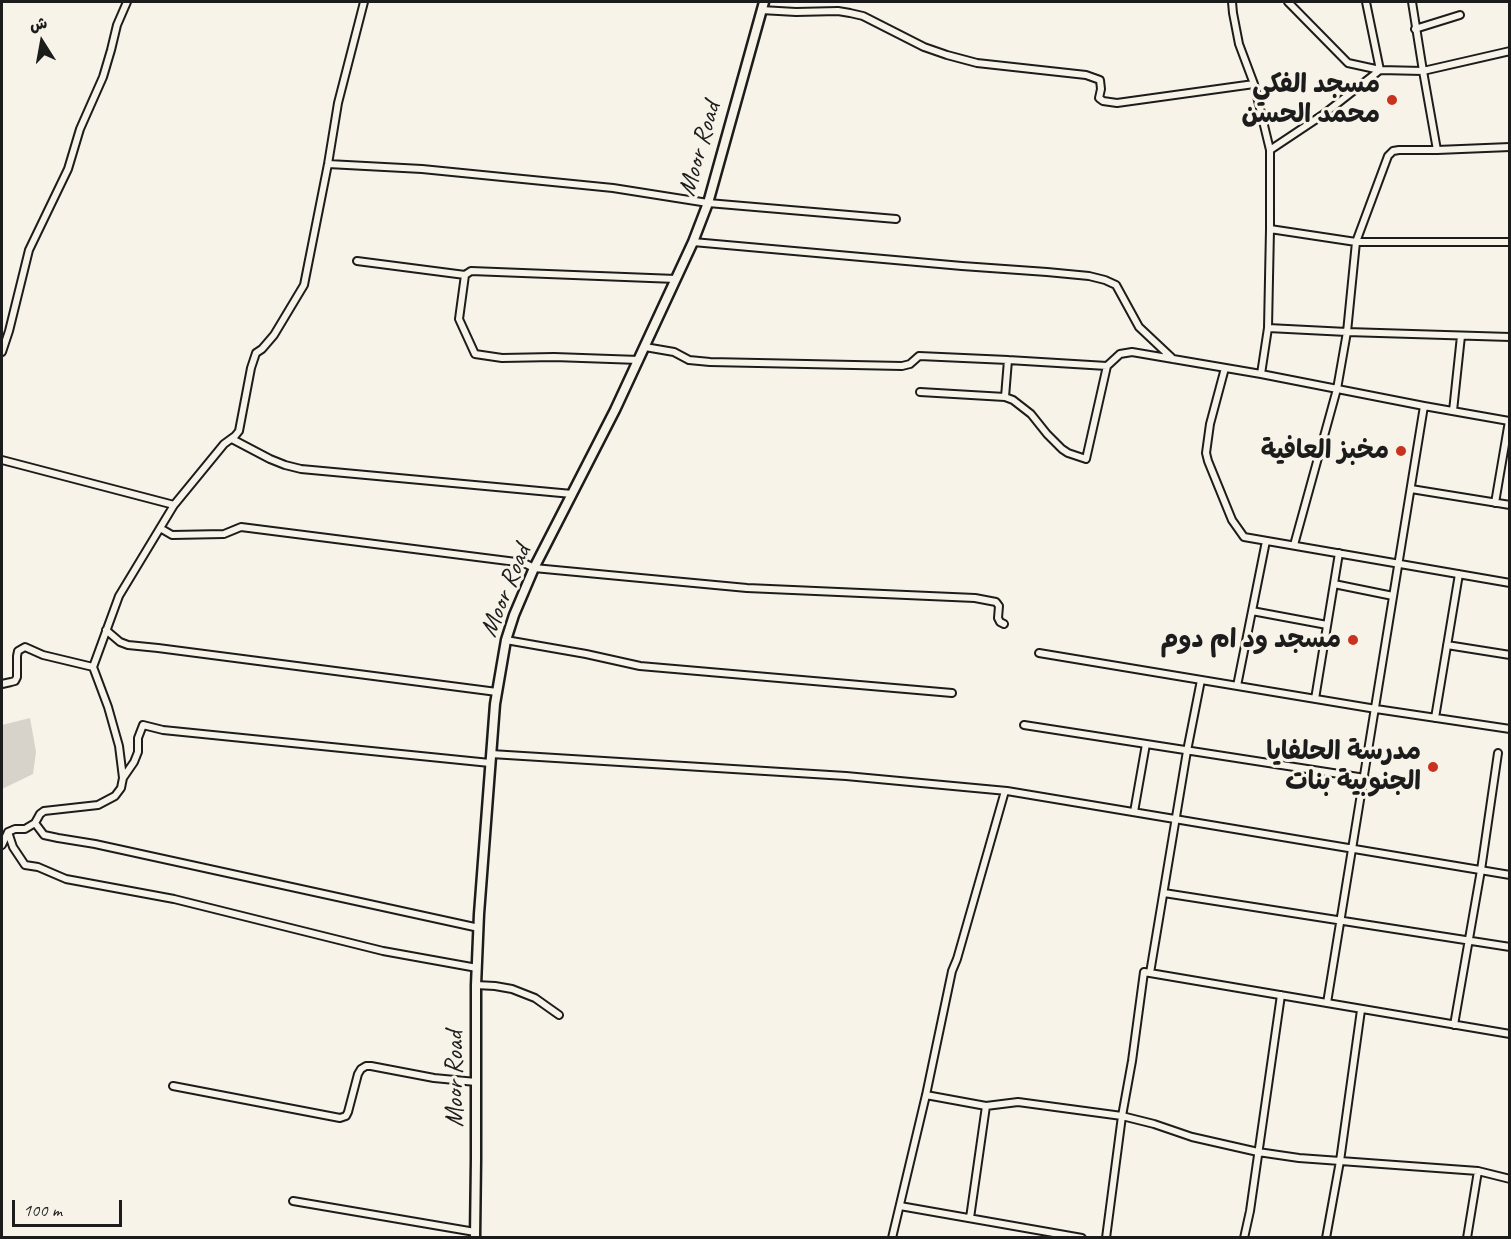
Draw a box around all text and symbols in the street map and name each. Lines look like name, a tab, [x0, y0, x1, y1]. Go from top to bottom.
north arrow	[12, 12, 72, 72]
text: ش	[28, 13, 49, 36]
place label: مسجد الفكي محمد الحسن	[1242, 69, 1380, 130]
marker: مسجد الفكي محمد الحسن	[1385, 93, 1399, 107]
street label: Moor Road	[672, 98, 728, 200]
place label: مخبز العافية	[1261, 435, 1389, 467]
marker: مخبز العافية	[1394, 444, 1408, 458]
street label: Moor Road	[474, 541, 538, 641]
place label: مسجد ود ام دوم	[1160, 624, 1341, 656]
marker: مسجد ود ام دوم	[1346, 633, 1360, 647]
place label: مدرسة الحلفايا الجنوبية بنات	[1266, 736, 1421, 798]
marker: مدرسة الحلفايا الجنوبية بنات	[1426, 760, 1440, 774]
street label: Moor Road	[439, 1031, 471, 1127]
scale bar	[15, 1188, 124, 1226]
text: 100 m	[23, 1199, 62, 1221]

